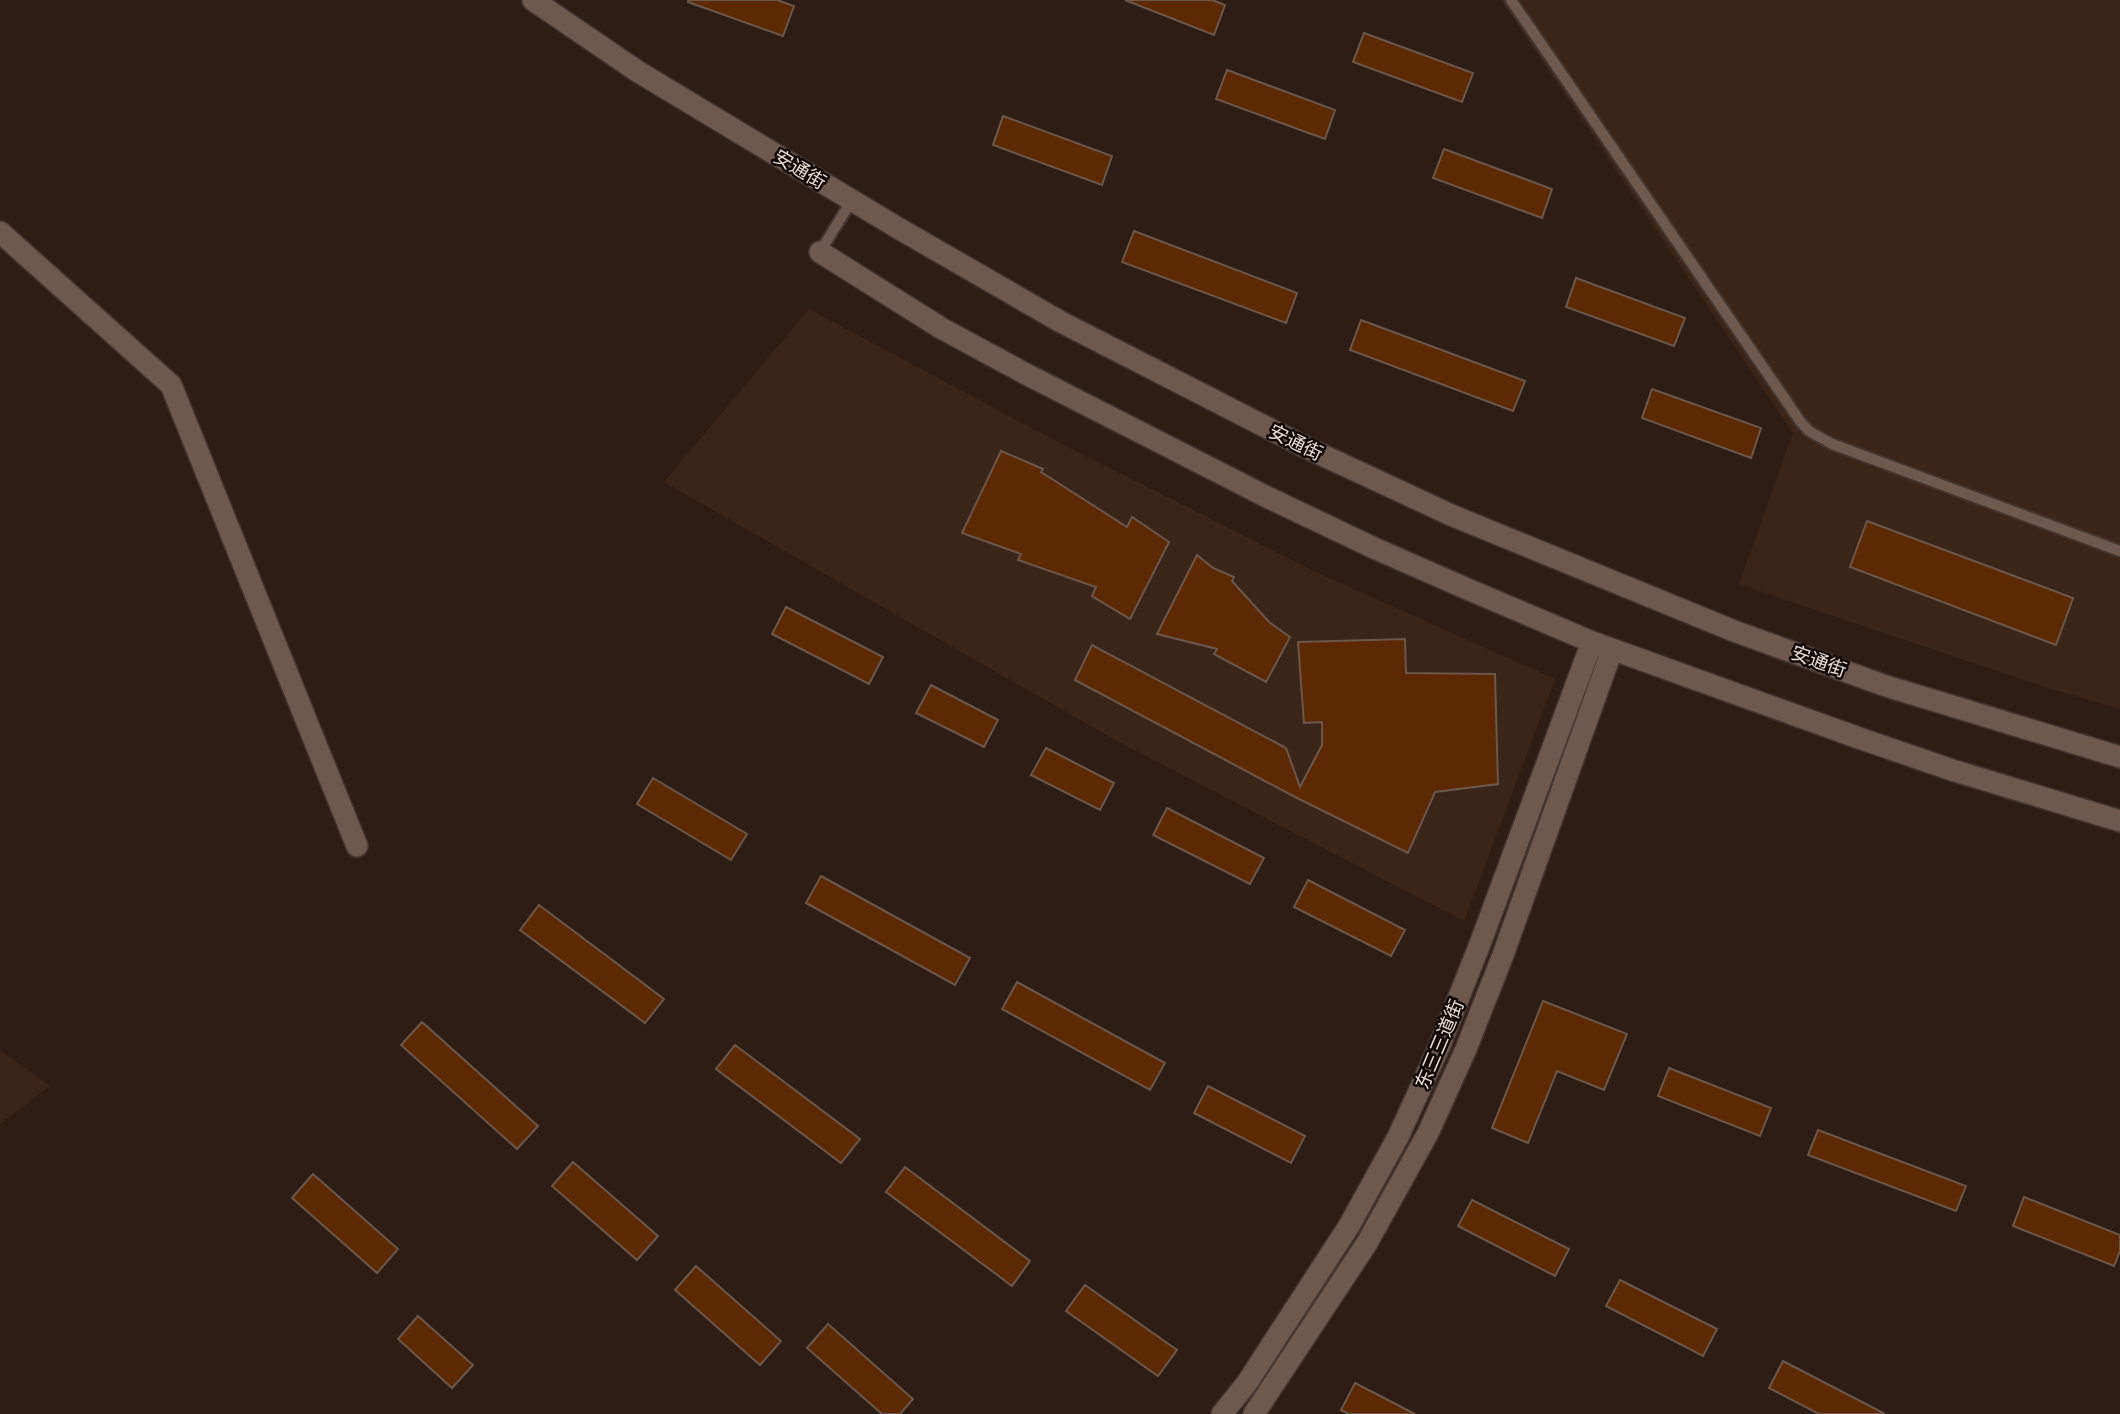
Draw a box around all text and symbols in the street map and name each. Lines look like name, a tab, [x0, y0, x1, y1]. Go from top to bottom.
street label: 安通街	[769, 144, 831, 194]
street label: 安通街	[1265, 419, 1327, 465]
street label: 安通街	[1788, 640, 1850, 682]
street label: 东三三道街	[1409, 996, 1469, 1092]

